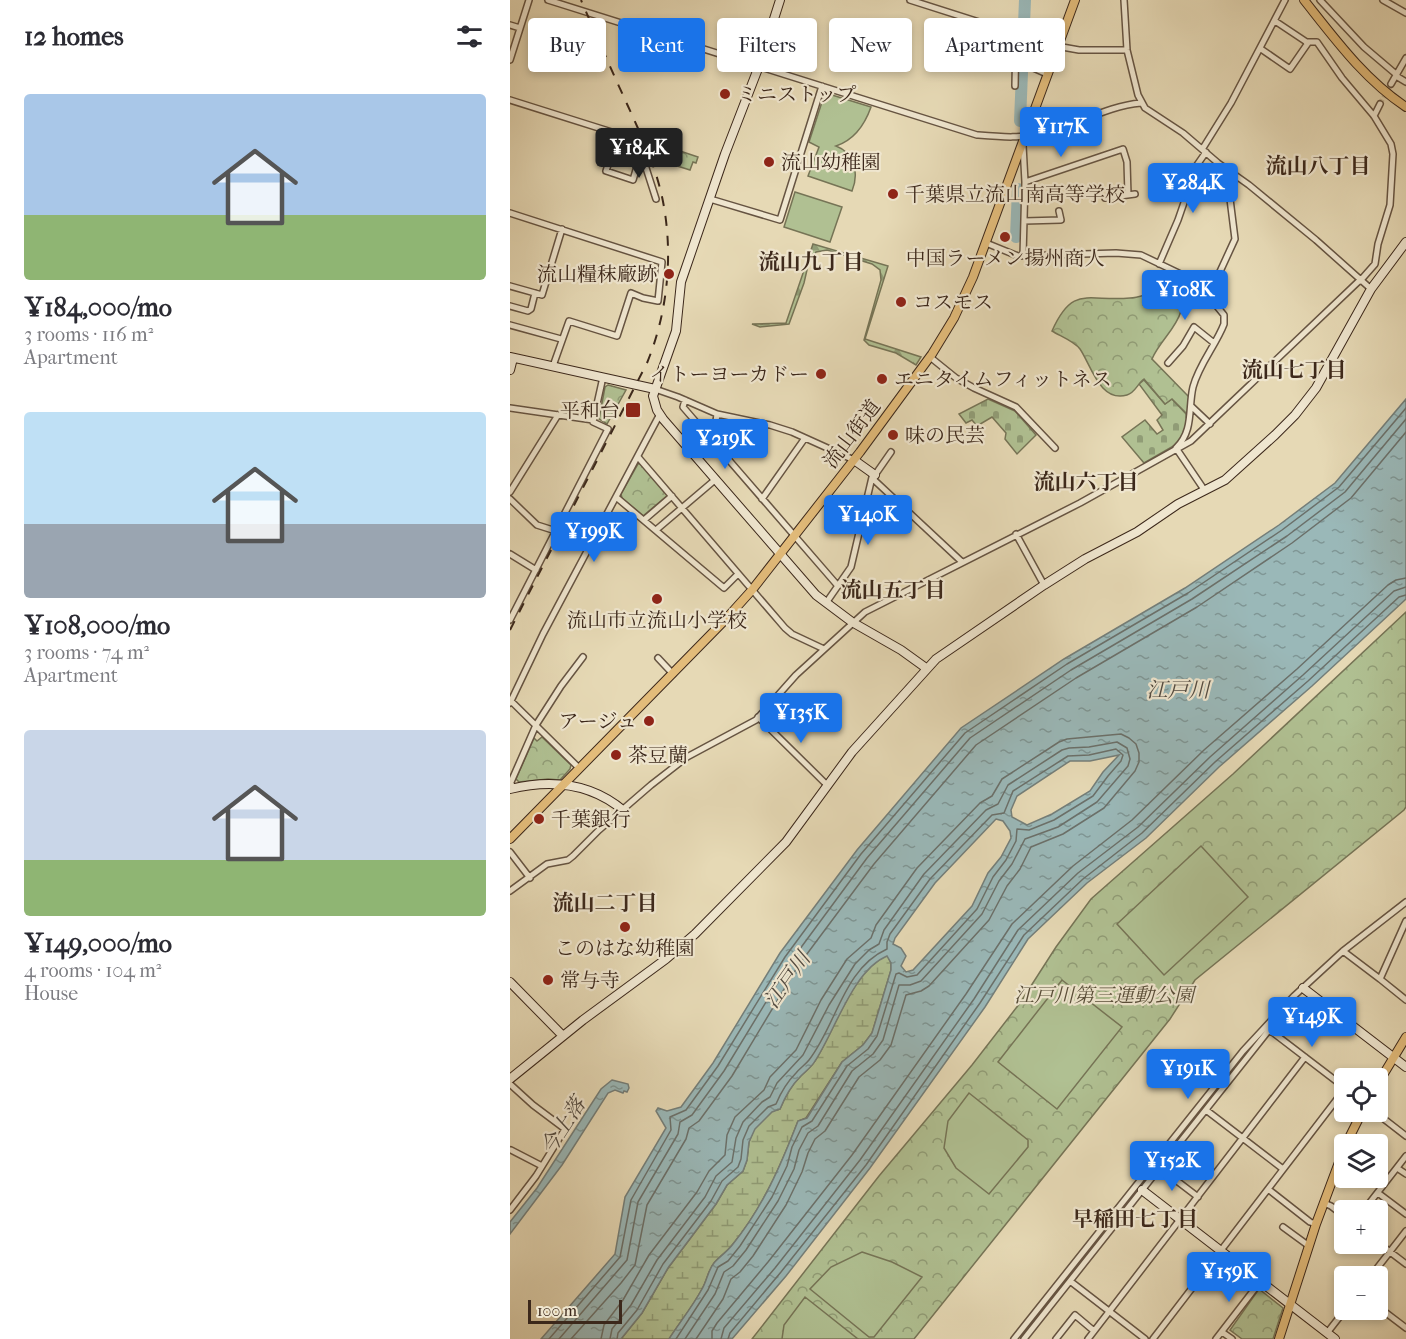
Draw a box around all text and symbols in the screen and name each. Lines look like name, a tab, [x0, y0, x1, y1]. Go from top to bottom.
chip: Buy	[528, 18, 606, 72]
chip: Rent	[618, 18, 705, 72]
chip: Filters	[717, 18, 817, 72]
chip: New	[829, 18, 912, 72]
chip: Apartment	[924, 18, 1065, 72]
icon: filters	[453, 20, 486, 53]
text: 12 homes	[24, 21, 124, 52]
place label: ミニストップ	[737, 83, 856, 106]
marker: ミニストップ	[718, 87, 732, 101]
pin: ¥117K	[1019, 107, 1103, 158]
text: ¥117K	[1034, 115, 1088, 138]
pin: ¥184K	[597, 128, 681, 179]
icon: home	[201, 133, 309, 241]
text: ¥184K	[610, 136, 668, 159]
place label: 流山幼稚園	[781, 151, 881, 174]
district label: 流山八丁目	[1266, 154, 1371, 178]
marker: 流山幼稚園	[762, 155, 776, 169]
pin: ¥284K	[1151, 163, 1235, 214]
text: ¥284K	[1162, 171, 1224, 194]
place label: 千葉県立流山南高等学校	[905, 183, 1125, 206]
marker: 千葉県立流山南高等学校	[886, 187, 900, 201]
marker: 中国ラーメン揚州商人	[998, 230, 1012, 244]
place label: 中国ラーメン揚州商人	[906, 247, 1105, 270]
district label: 流山九丁目	[759, 250, 864, 274]
place label: 流山糧秣廠跡	[537, 263, 657, 286]
marker: 流山糧秣廠跡	[662, 267, 676, 281]
pin: ¥108K	[1143, 270, 1227, 321]
text: ¥108K	[1156, 278, 1214, 301]
place label: コスモス	[913, 291, 993, 314]
text: ¥184,000/mo	[24, 292, 172, 323]
marker: コスモス	[894, 295, 908, 309]
text: 3 rooms · 116 m²	[24, 323, 153, 346]
text: Apartment	[24, 346, 118, 369]
district label: 流山七丁目	[1242, 358, 1347, 382]
place label: イトーヨーカドー	[649, 363, 809, 386]
marker: イトーヨーカドー	[814, 367, 828, 381]
place label: エニタイムフィットネス	[894, 368, 1112, 391]
marker: エニタイムフィットネス	[875, 372, 889, 386]
street label: 流山街道	[819, 395, 885, 473]
place label: 平和台	[560, 399, 620, 422]
marker: 平和台	[624, 401, 642, 419]
pin: ¥219K	[683, 419, 767, 470]
place label: 味の民芸	[905, 424, 985, 447]
text: ¥219K	[696, 427, 754, 450]
marker: 味の民芸	[886, 428, 900, 442]
icon: home	[201, 451, 309, 559]
district label: 流山六丁目	[1034, 470, 1139, 494]
pin: ¥140K	[826, 495, 910, 546]
text: ¥140K	[838, 503, 898, 526]
pin: ¥199K	[552, 512, 636, 563]
text: ¥199K	[565, 520, 623, 543]
district label: 流山五丁目	[841, 578, 946, 602]
marker: 流山市立流山小学校	[650, 592, 664, 606]
place label: 流山市立流山小学校	[567, 609, 747, 632]
text: ¥108,000/mo	[24, 610, 170, 641]
text: 3 rooms · 74 m²	[24, 641, 149, 664]
text: Apartment	[24, 664, 118, 687]
water label: 江戸川	[1147, 678, 1211, 702]
pin: ¥135K	[759, 693, 843, 744]
text: ¥135K	[774, 701, 828, 724]
place label: アージュ	[558, 710, 637, 733]
marker: アージュ	[642, 714, 656, 728]
place label: 茶豆蘭	[628, 744, 688, 767]
marker: 茶豆蘭	[609, 748, 623, 762]
icon: home	[201, 769, 309, 877]
place label: 千葉銀行	[551, 808, 631, 831]
marker: 千葉銀行	[532, 812, 546, 826]
district label: 流山二丁目	[553, 891, 658, 915]
marker: このはな幼稚園	[618, 920, 632, 934]
text: ¥149,000/mo	[24, 928, 172, 959]
place label: このはな幼稚園	[555, 937, 695, 960]
water label: 江戸川	[759, 946, 816, 1013]
text: 4 rooms · 104 m²	[24, 959, 162, 982]
place label: 常与寺	[560, 969, 620, 992]
marker: 常与寺	[541, 973, 555, 987]
text: House	[24, 982, 78, 1005]
park label: 江戸川第三運動公園	[1014, 984, 1197, 1007]
pin: ¥149K	[1270, 997, 1354, 1048]
text: ¥149K	[1282, 1005, 1342, 1028]
pin: ¥191K	[1146, 1049, 1230, 1100]
text: ¥191K	[1161, 1057, 1215, 1080]
map controls	[1334, 1068, 1388, 1320]
button: locate	[1334, 1068, 1388, 1122]
water label: 今上落	[536, 1091, 592, 1159]
button: layers	[1334, 1134, 1388, 1188]
pin: ¥152K	[1130, 1141, 1214, 1192]
text: ¥152K	[1144, 1149, 1200, 1172]
button: +	[1334, 1200, 1388, 1254]
district label: 早稲田七丁目	[1072, 1207, 1198, 1231]
pin: ¥159K	[1187, 1252, 1271, 1303]
text: ¥159K	[1201, 1260, 1257, 1283]
button: −	[1334, 1266, 1388, 1320]
scale bar	[528, 1297, 622, 1324]
text: 100 m	[537, 1301, 577, 1320]

